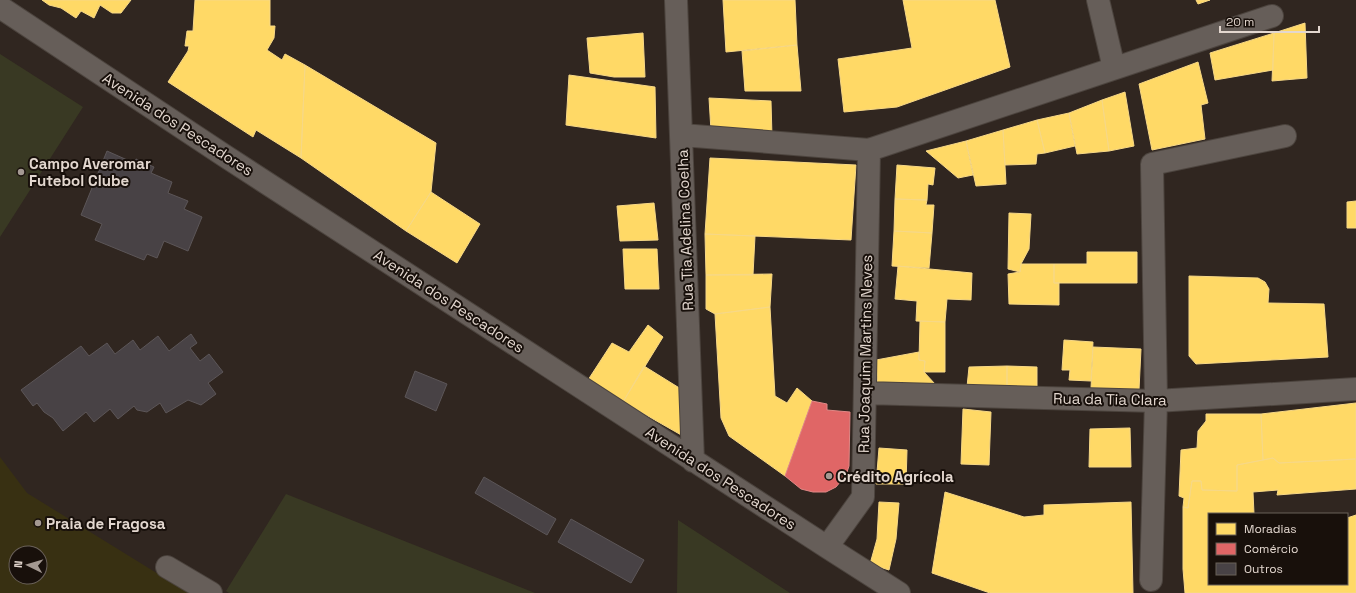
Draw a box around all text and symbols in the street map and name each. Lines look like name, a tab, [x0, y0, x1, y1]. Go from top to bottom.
scale bar	[1220, 8, 1319, 34]
text: 20 m	[1226, 14, 1254, 30]
street label: Avenida dos Pescadores	[99, 68, 257, 180]
street label: Rua Tia Adelina Coelha	[673, 149, 697, 311]
place label: Campo Averomar Futebol Clube	[29, 154, 151, 190]
marker: Campo Averomar Futebol Clube	[16, 167, 26, 177]
street label: Avenida dos Pescadores	[370, 245, 528, 357]
street label: Rua Joaquim Martins Neves	[854, 255, 876, 453]
street label: Rua da Tia Clara	[1053, 389, 1167, 409]
street label: Avenida dos Pescadores	[642, 422, 800, 534]
place label: Crédito Agrícola	[837, 467, 954, 486]
marker: Crédito Agrícola	[824, 471, 834, 481]
legend	[1208, 513, 1348, 585]
place label: Praia de Fragosa	[46, 514, 166, 533]
marker: Praia de Fragosa	[33, 518, 43, 528]
text: Moradias	[1244, 521, 1297, 537]
text: Comércio	[1244, 541, 1298, 557]
north arrow	[8, 545, 48, 585]
text: N	[11, 560, 25, 568]
text: Outros	[1244, 561, 1283, 577]

